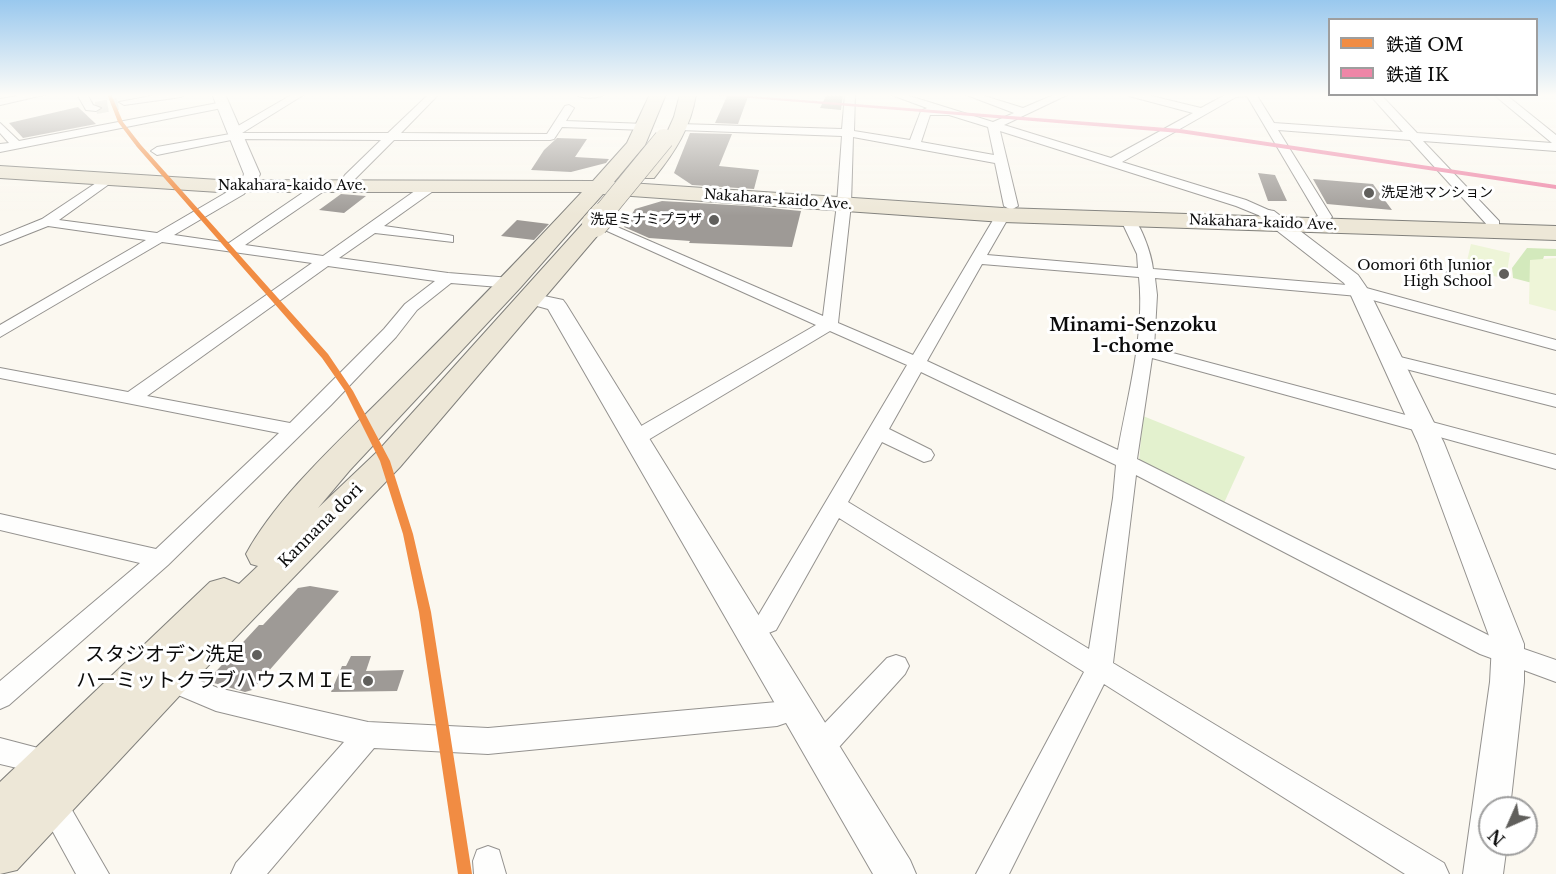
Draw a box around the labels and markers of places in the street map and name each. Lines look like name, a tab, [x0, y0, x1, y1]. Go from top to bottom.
place label: 洗足池マンション	[1381, 185, 1493, 201]
marker: 洗足池マンション	[1362, 186, 1376, 200]
place label: 洗足ミナミプラザ	[590, 212, 702, 228]
marker: 洗足ミナミプラザ	[707, 213, 721, 227]
place label: Oomori 6th Junior High School	[1357, 258, 1492, 290]
marker: Oomori 6th Junior High School	[1497, 267, 1511, 281]
place label: スタジオデン洗足	[85, 643, 245, 667]
marker: スタジオデン洗足	[250, 648, 264, 662]
place label: ハーミットクラブハウスＭＩＥ	[76, 669, 356, 693]
marker: ハーミットクラブハウスＭＩＥ	[361, 674, 375, 688]

